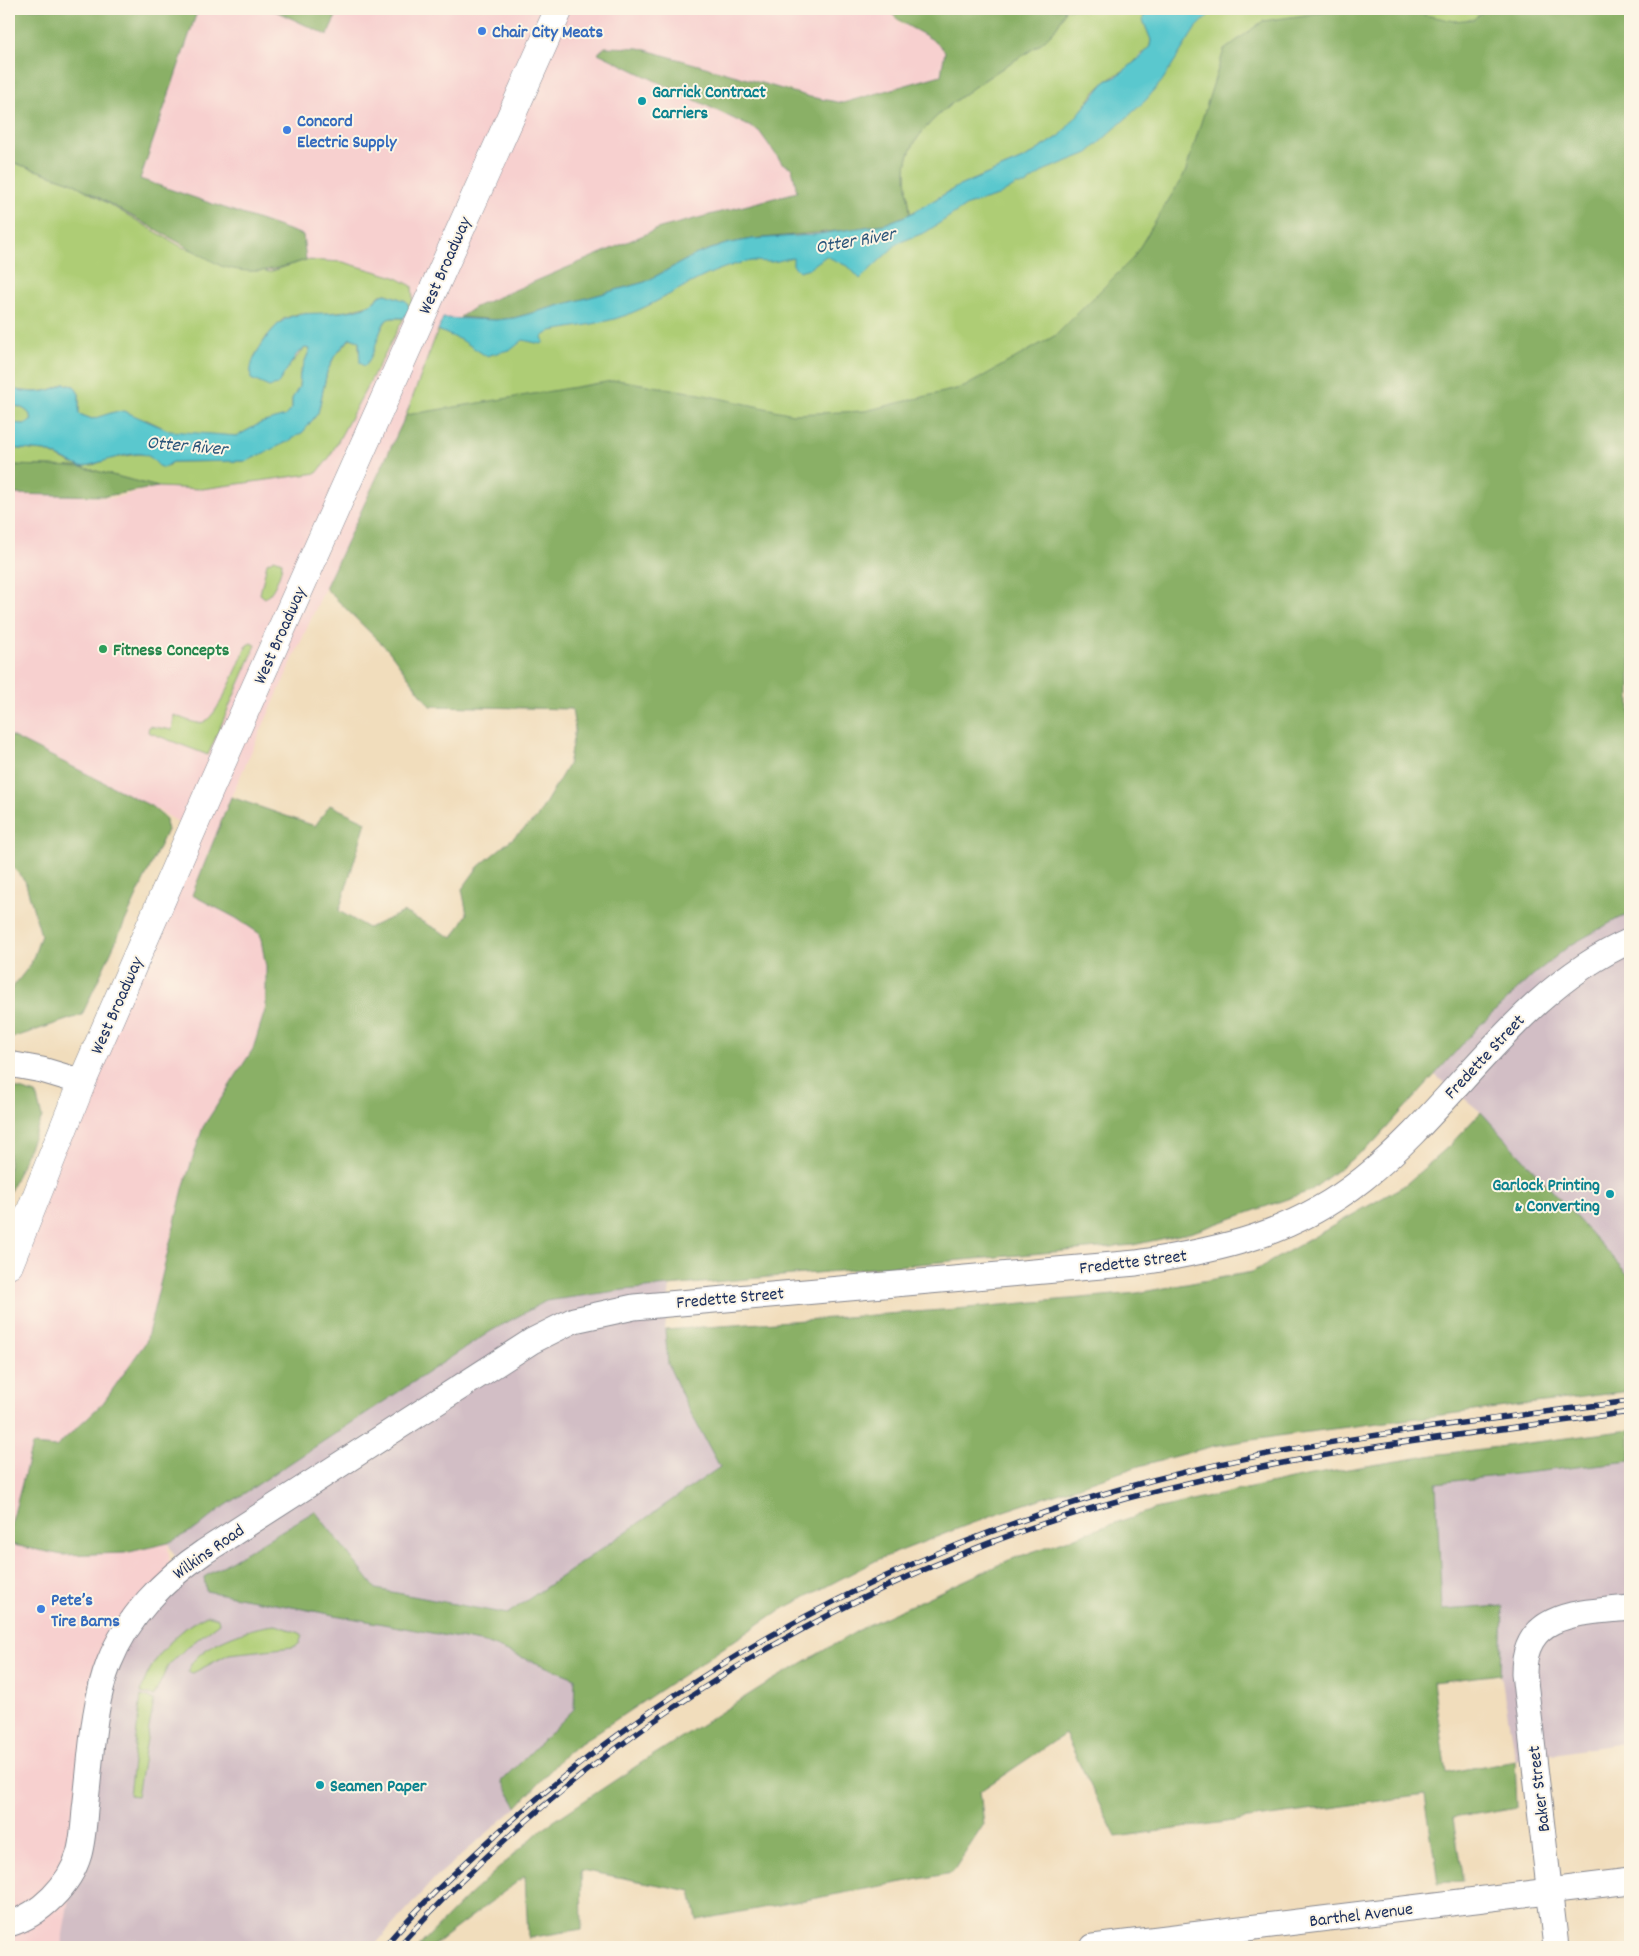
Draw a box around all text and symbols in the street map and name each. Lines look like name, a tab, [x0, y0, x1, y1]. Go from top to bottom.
place label: Chair City Meats	[492, 21, 603, 46]
marker: Chair City Meats	[476, 25, 488, 37]
place label: Garrick Contract Carriers	[652, 81, 766, 127]
marker: Garrick Contract Carriers	[636, 95, 648, 107]
place label: Concord Electric Supply	[297, 110, 397, 156]
marker: Concord Electric Supply	[281, 124, 293, 136]
street label: West Broadway	[414, 213, 479, 319]
water label: Otter River	[813, 222, 900, 263]
water label: Otter River	[145, 431, 230, 465]
street label: West Broadway	[249, 583, 314, 689]
place label: Fitness Concepts	[113, 639, 230, 664]
marker: Fitness Concepts	[97, 643, 109, 655]
street label: West Broadway	[86, 953, 151, 1059]
street label: Fredette Street	[1440, 1009, 1532, 1106]
place label: Garlock Printing & Converting	[1492, 1174, 1600, 1220]
marker: Garlock Printing & Converting	[1604, 1188, 1616, 1200]
street label: Fredette Street	[1078, 1244, 1189, 1282]
street label: Fredette Street	[675, 1282, 785, 1317]
street label: Wilkins Road	[169, 1519, 250, 1587]
place label: Pete’s Tire Barns	[51, 1589, 120, 1635]
marker: Pete’s Tire Barns	[35, 1603, 47, 1615]
street label: Baker Street	[1523, 1744, 1558, 1833]
place label: Seamen Paper	[330, 1775, 427, 1800]
marker: Seamen Paper	[314, 1779, 326, 1791]
street label: Barthel Avenue	[1308, 1898, 1415, 1935]

